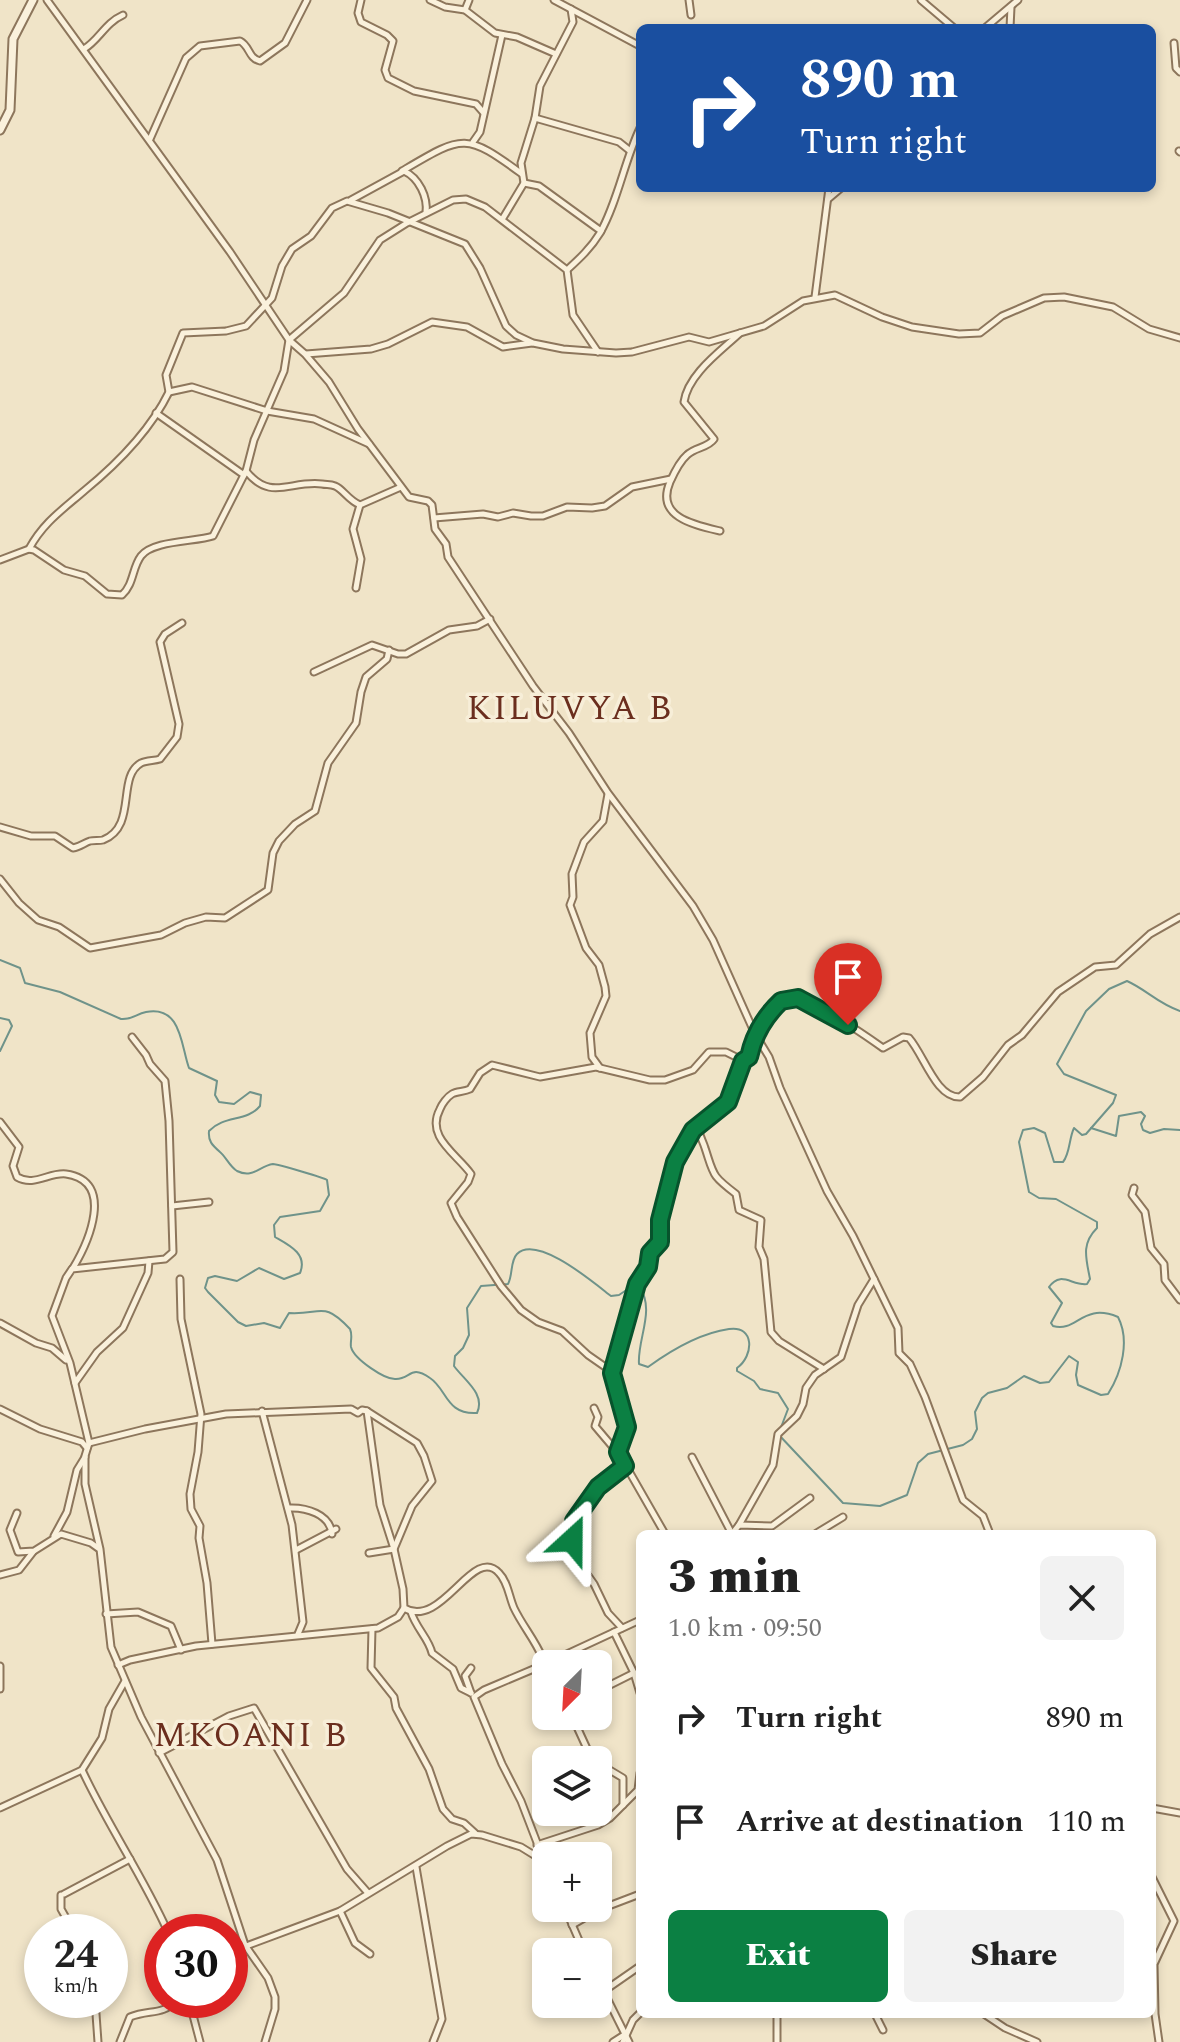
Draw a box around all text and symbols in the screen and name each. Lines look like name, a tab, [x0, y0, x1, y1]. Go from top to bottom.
text: 890 m	[800, 38, 959, 123]
icon: right	[668, 56, 772, 160]
text: Turn right	[800, 115, 967, 170]
district label: KILUVYA B	[467, 683, 673, 735]
pin	[814, 943, 882, 1025]
icon: arrive	[826, 955, 870, 999]
position arrow	[530, 1498, 614, 1582]
text: 3 min	[668, 1541, 801, 1614]
button: close	[1040, 1556, 1124, 1640]
text: 1.0 km · 09:50	[668, 1608, 822, 1648]
north arrow	[532, 1650, 612, 1730]
map controls	[532, 1650, 612, 2018]
text: Turn right	[736, 1695, 882, 1741]
text: 890 m	[1046, 1695, 1124, 1741]
icon: right	[668, 1696, 712, 1740]
district label: MKOANI B	[154, 1710, 348, 1762]
button: layers	[532, 1746, 612, 1826]
text: Arrive at destination	[736, 1799, 1023, 1845]
text: 110 m	[1047, 1799, 1126, 1845]
icon: arrive	[668, 1800, 712, 1844]
button: +	[532, 1842, 612, 1922]
button: Exit	[668, 1910, 888, 2002]
button: Share	[904, 1910, 1124, 2002]
speed limit sign: 30	[144, 1914, 248, 2018]
text: 24	[54, 1925, 98, 1986]
button: −	[532, 1938, 612, 2018]
text: km/h	[54, 1971, 99, 2001]

